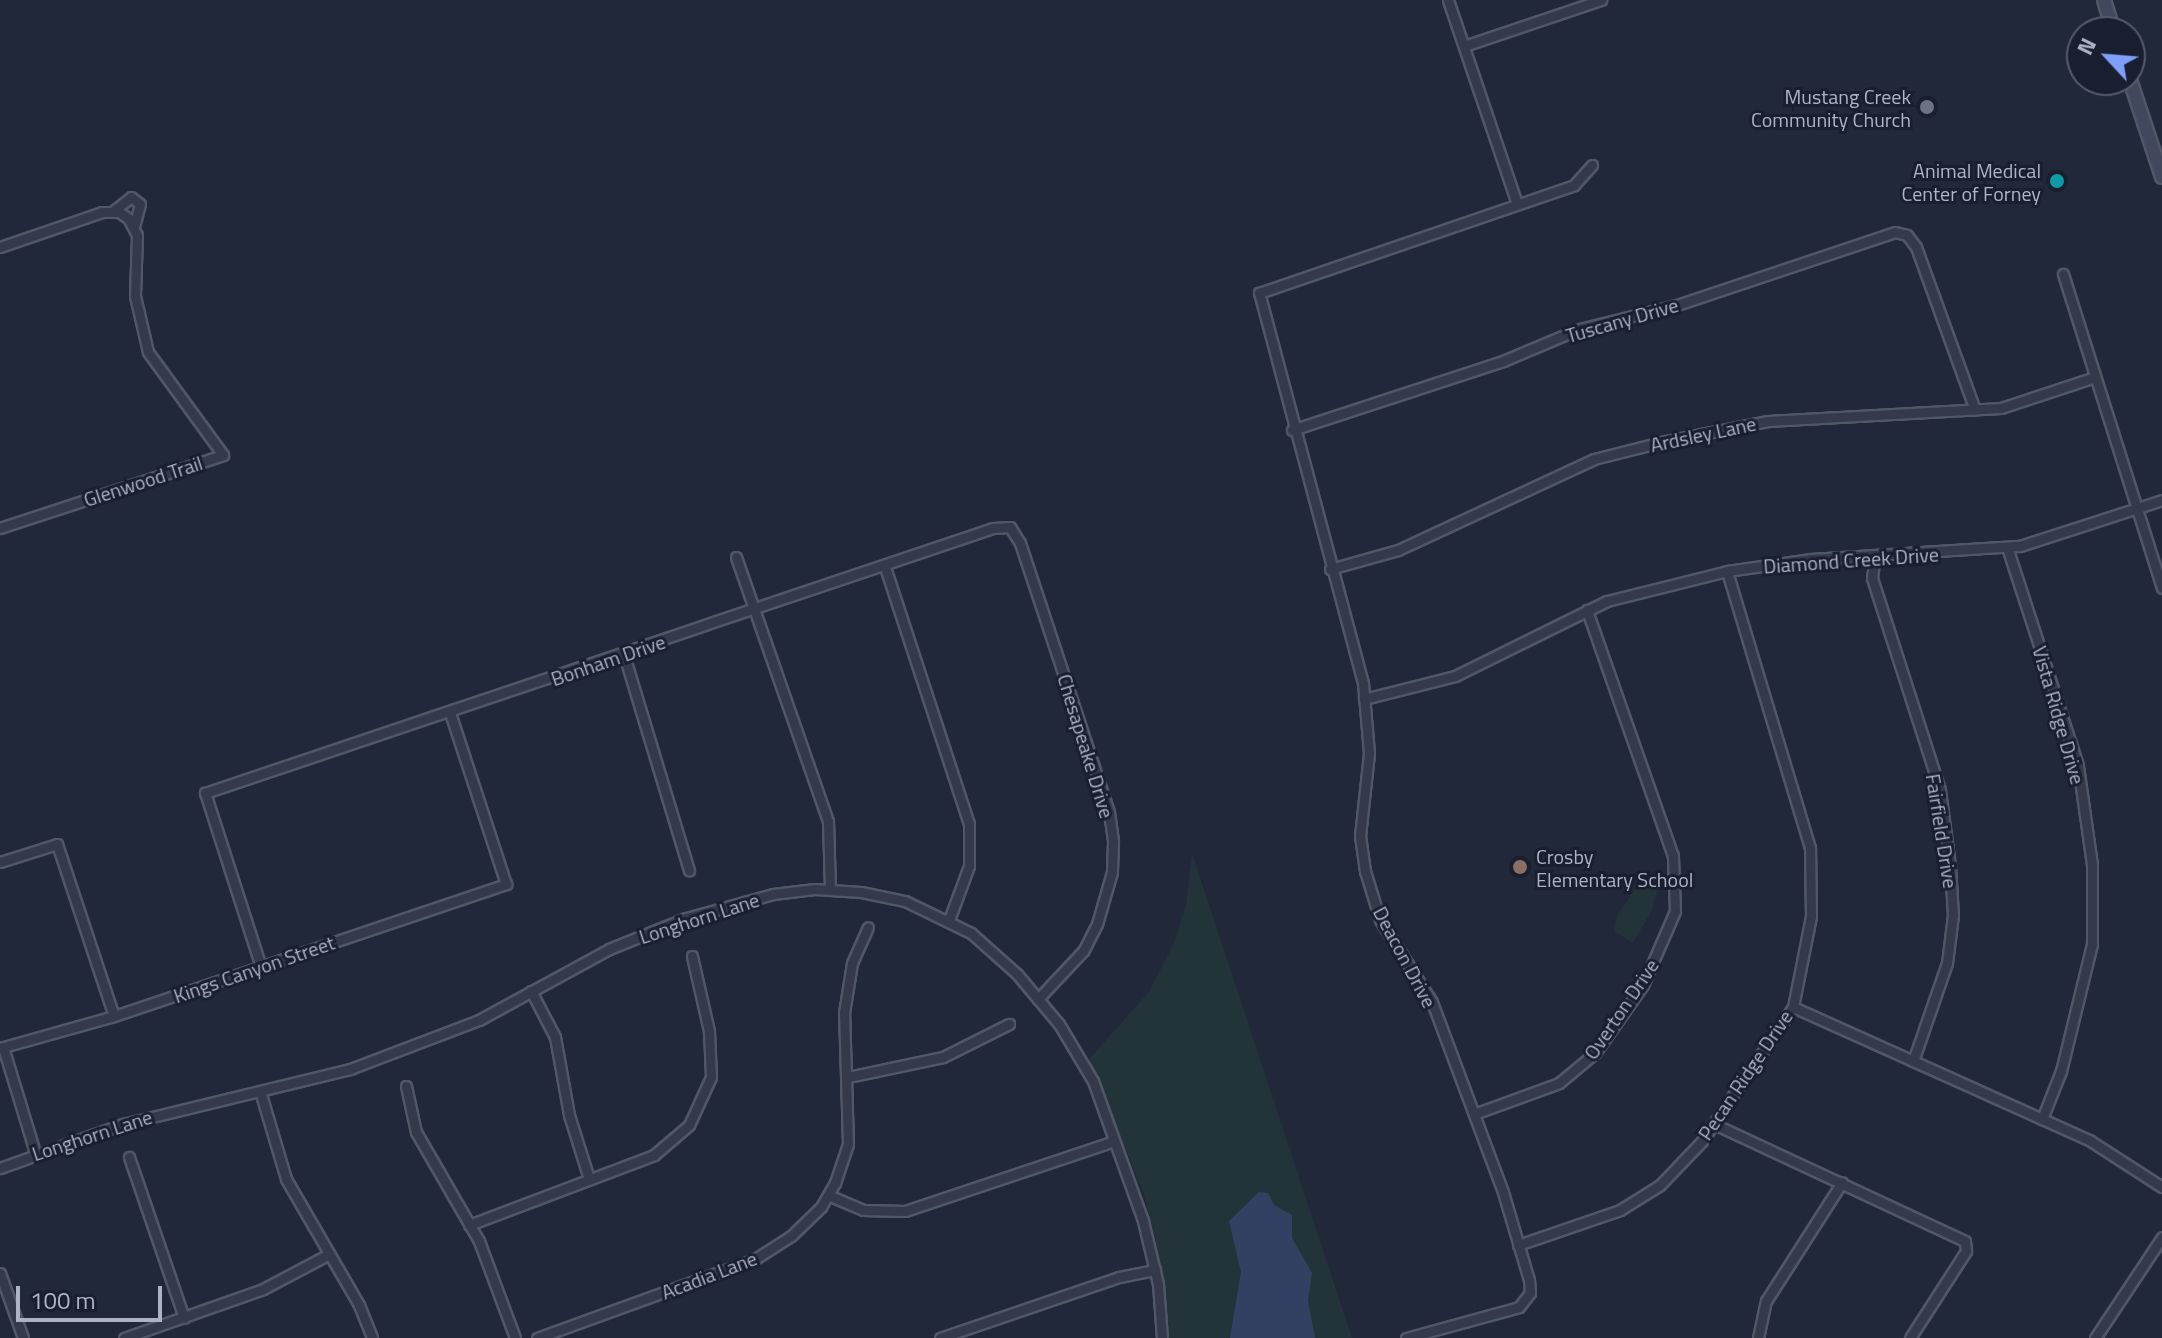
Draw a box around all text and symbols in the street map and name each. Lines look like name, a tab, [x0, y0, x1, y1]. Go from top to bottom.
north arrow	[2066, 16, 2146, 96]
text: N	[2068, 32, 2105, 61]
place label: Mustang Creek Community Church	[1751, 84, 1911, 131]
marker: Mustang Creek Community Church	[1918, 98, 1936, 116]
place label: Animal Medical Center of Forney	[1902, 158, 2041, 205]
marker: Animal Medical Center of Forney	[2048, 172, 2066, 190]
street label: Tuscany Drive	[1563, 292, 1681, 348]
street label: Ardsley Lane	[1648, 411, 1758, 457]
street label: Glenwood Trail	[80, 450, 206, 512]
street label: Diamond Creek Drive	[1763, 542, 1939, 578]
street label: Bonham Drive	[548, 629, 668, 691]
street label: Vista Ridge Drive	[2028, 643, 2090, 787]
street label: Chesapeake Drive	[1053, 671, 1119, 821]
street label: Fairfield Drive	[1921, 772, 1963, 890]
place label: Crosby Elementary School	[1536, 844, 1693, 891]
marker: Crosby Elementary School	[1511, 858, 1529, 876]
street label: Longhorn Lane	[636, 887, 762, 949]
street label: Deacon Drive	[1368, 902, 1442, 1012]
street label: Kings Canyon Street	[170, 930, 338, 1008]
street label: Overton Drive	[1579, 954, 1663, 1064]
street label: Pecan Ridge Drive	[1693, 1005, 1797, 1145]
street label: Longhorn Lane	[29, 1104, 155, 1166]
street label: Acadia Lane	[658, 1246, 760, 1304]
scale bar	[20, 1270, 166, 1320]
text: 100 m	[30, 1282, 96, 1318]

